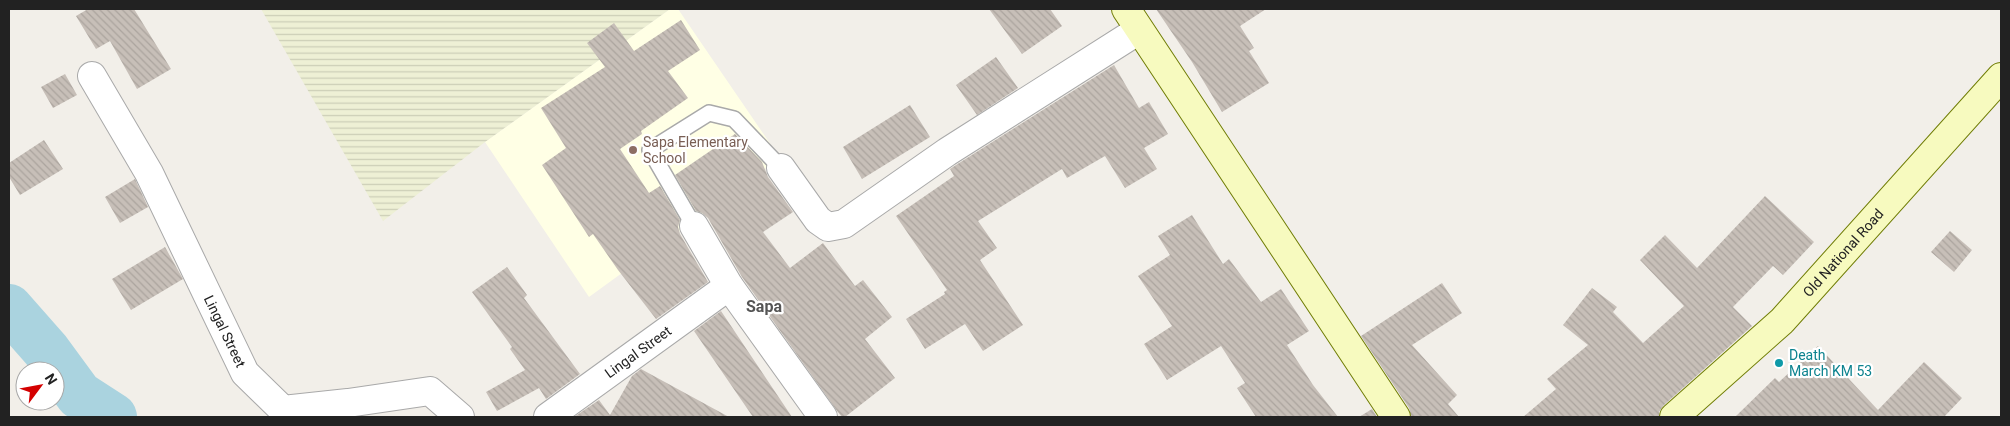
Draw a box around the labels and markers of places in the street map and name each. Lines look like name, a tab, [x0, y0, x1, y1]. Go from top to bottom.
place label: Sapa Elementary School	[643, 134, 748, 166]
marker: Sapa Elementary School	[627, 144, 639, 156]
place label: Death March KM 53	[1789, 347, 1872, 379]
marker: Death March KM 53	[1773, 357, 1785, 369]

